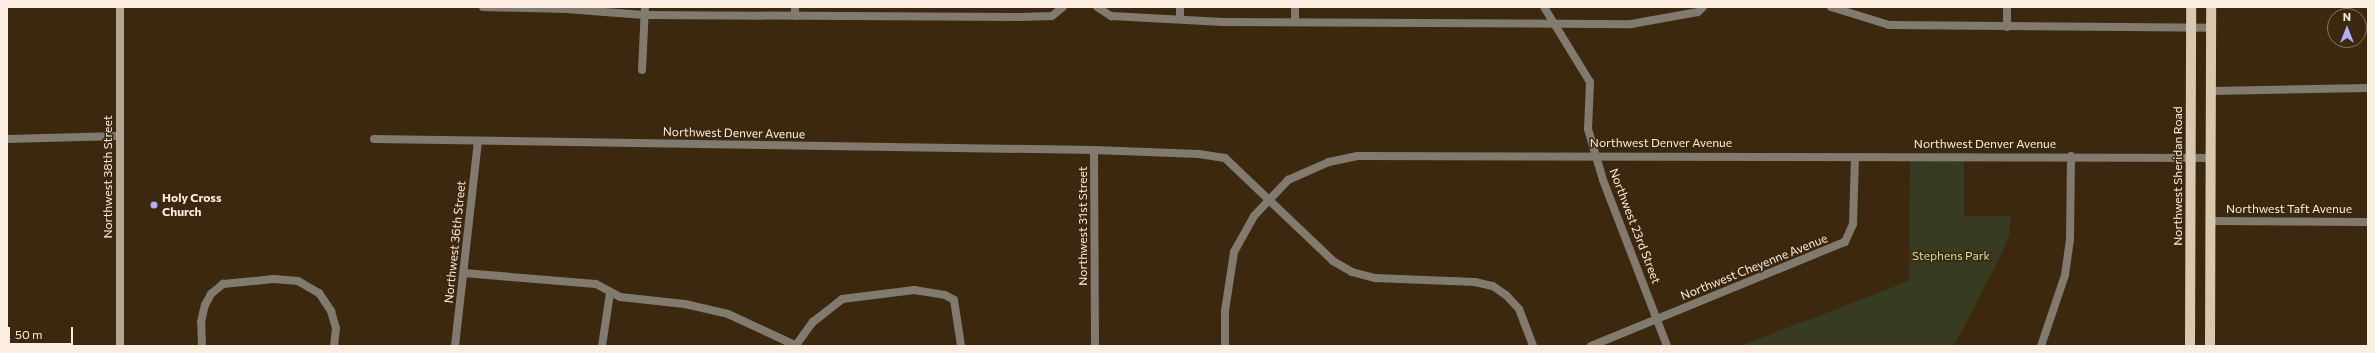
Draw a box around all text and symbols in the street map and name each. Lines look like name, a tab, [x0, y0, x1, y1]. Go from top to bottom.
north arrow	[2327, 8, 2367, 48]
text: N	[2343, 10, 2351, 23]
street label: Northwest Sheridan Road	[2171, 106, 2185, 246]
street label: Northwest 38th Street	[101, 115, 115, 239]
street label: Northwest Denver Avenue	[663, 125, 805, 141]
street label: Northwest Denver Avenue	[1590, 136, 1732, 150]
street label: Northwest Denver Avenue	[1914, 137, 2056, 151]
street label: Northwest 31st Street	[1076, 166, 1090, 286]
street label: Northwest 23rd Street	[1606, 166, 1664, 286]
street label: Northwest 36th Street	[441, 180, 469, 304]
place label: Holy Cross Church	[162, 191, 222, 219]
marker: Holy Cross Church	[149, 200, 159, 210]
street label: Northwest Taft Avenue	[2226, 202, 2352, 216]
street label: Northwest Cheyenne Avenue	[1679, 231, 1829, 303]
park label: Stephens Park	[1912, 249, 1990, 263]
scale bar	[10, 319, 75, 345]
text: 50 m	[15, 327, 43, 341]

